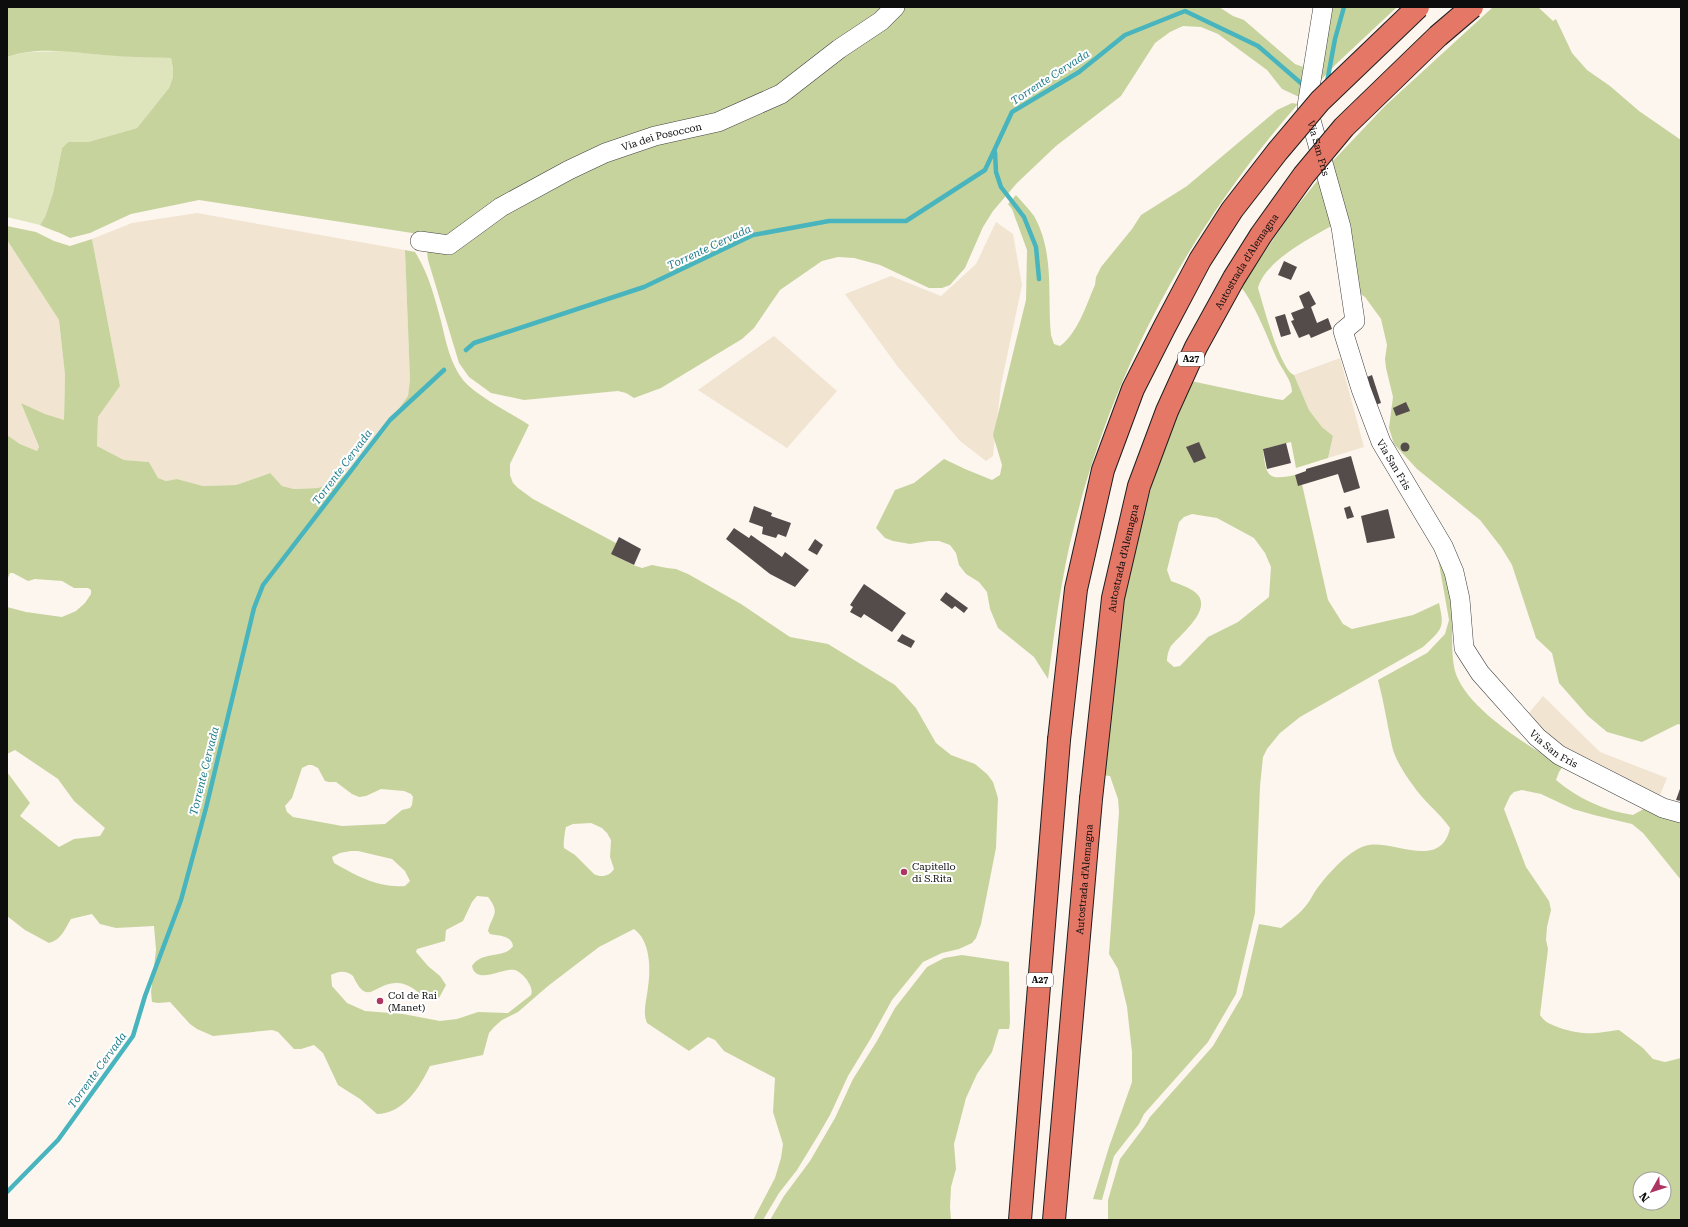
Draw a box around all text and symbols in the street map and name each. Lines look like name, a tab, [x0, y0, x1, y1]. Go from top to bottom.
water label: Torrente Cervada	[1009, 47, 1092, 108]
street label: Via San Fris	[1305, 119, 1331, 177]
street label: Via dei Posoccon	[620, 121, 703, 153]
street label: Autostrada d'Alemagna	[1213, 211, 1281, 311]
water label: Torrente Cervada	[665, 222, 754, 273]
road number: A27	[1178, 352, 1204, 366]
water label: Torrente Cervada	[310, 427, 375, 508]
street label: Via San Fris	[1375, 437, 1413, 492]
street label: Autostrada d'Alemagna	[1106, 503, 1141, 613]
water label: Torrente Cervada	[187, 725, 222, 817]
street label: Via San Fris	[1527, 728, 1580, 770]
street label: Autostrada d'Alemagna	[1074, 823, 1095, 935]
place label: Capitello di S.Rita	[912, 861, 956, 884]
marker: Capitello di S.Rita	[899, 867, 909, 877]
road number: A27	[1027, 973, 1053, 987]
place label: Col de Rai (Manet)	[388, 990, 437, 1013]
marker: Col de Rai (Manet)	[375, 996, 385, 1006]
water label: Torrente Cervada	[65, 1029, 130, 1111]
north arrow	[1632, 1171, 1672, 1211]
text: N	[1637, 1189, 1652, 1204]

